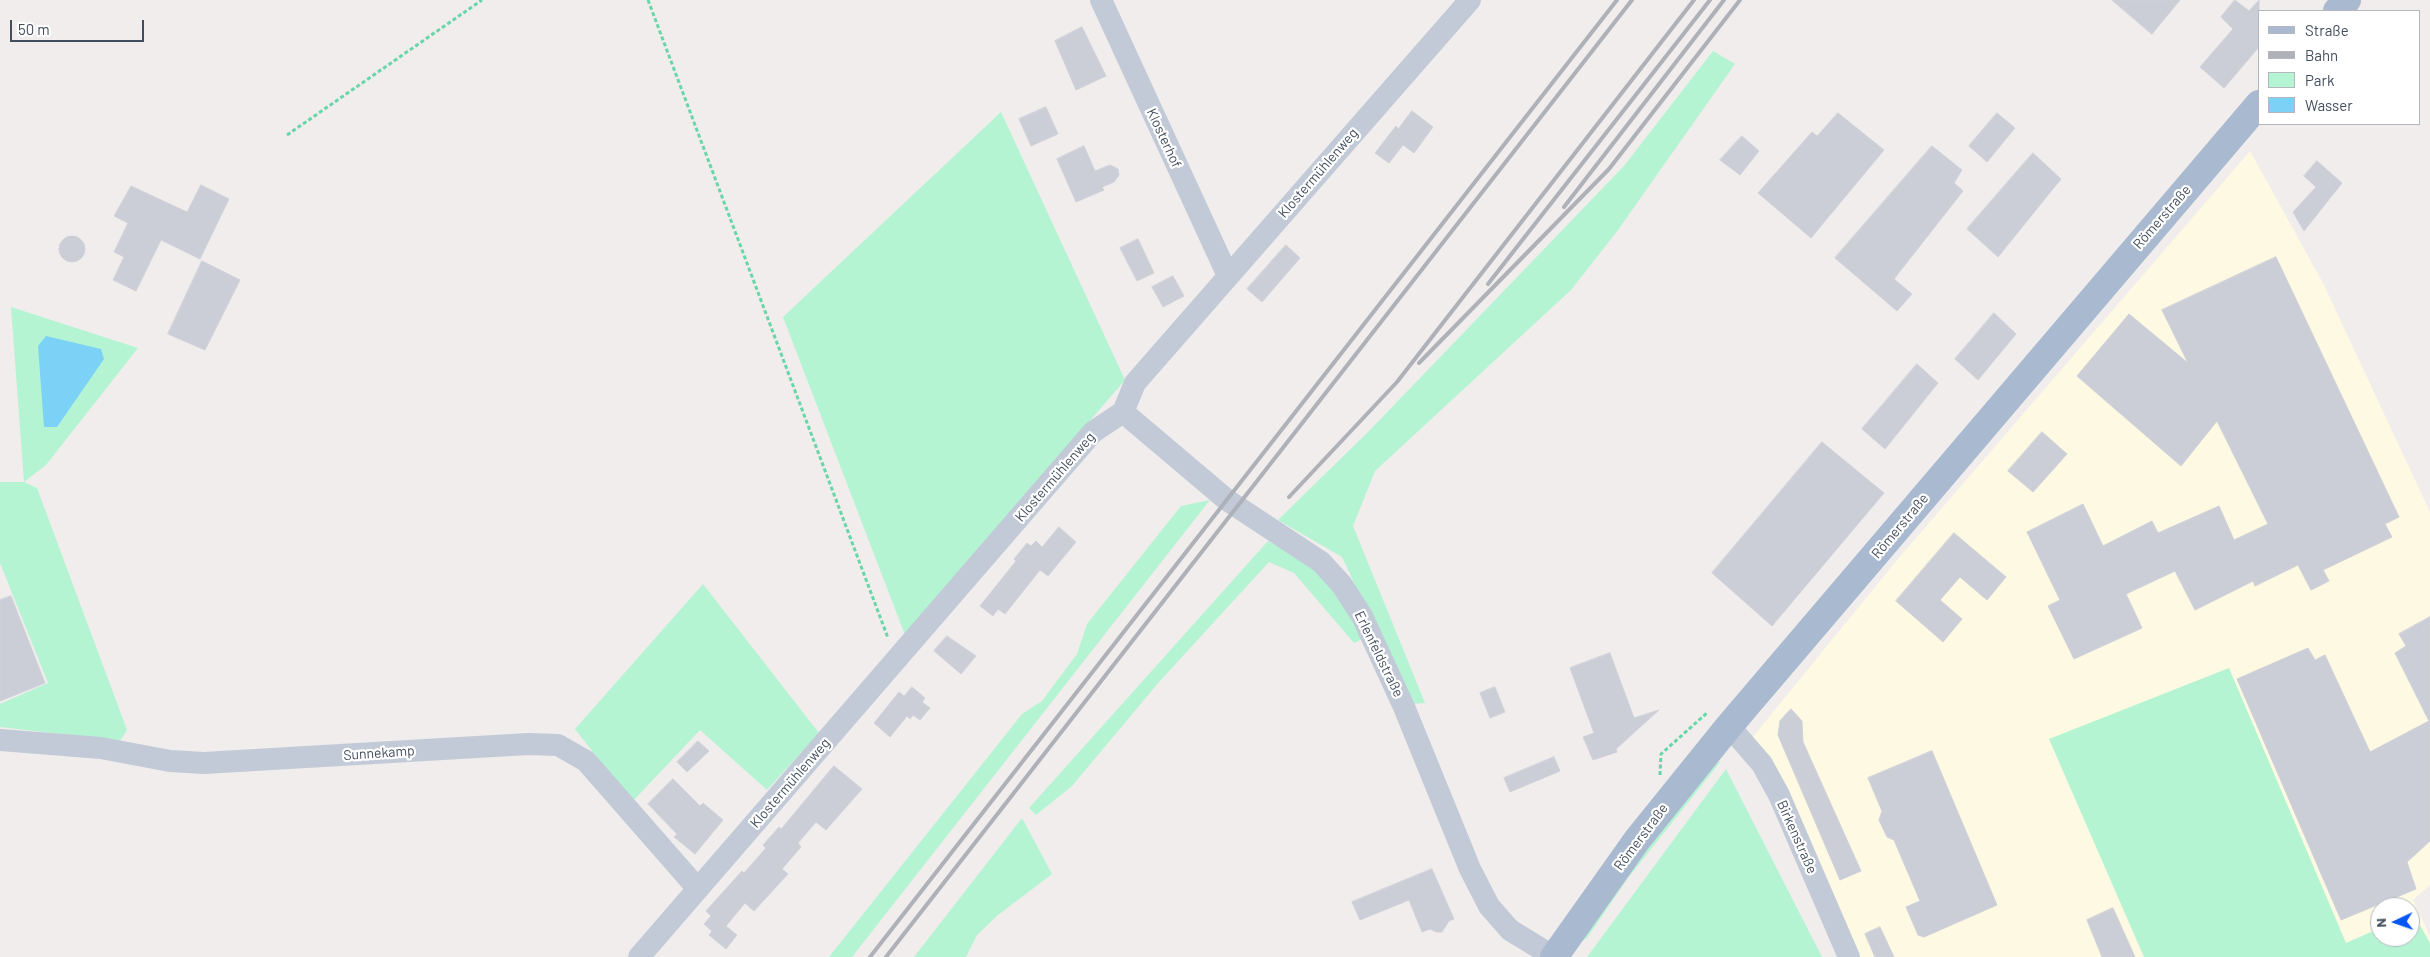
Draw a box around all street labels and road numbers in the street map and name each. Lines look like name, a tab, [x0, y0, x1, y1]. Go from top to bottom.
street label: Klosterhof	[1143, 106, 1185, 170]
street label: Klostermühlenweg	[1275, 125, 1361, 221]
street label: Römerstraße	[2130, 182, 2194, 252]
street label: Klostermühlenweg	[1012, 429, 1098, 525]
street label: Römerstraße	[1868, 490, 1932, 562]
street label: Erlenfeldstraße	[1351, 608, 1407, 700]
street label: Klostermühlenweg	[747, 735, 833, 831]
street label: Sunnekamp	[343, 742, 415, 764]
street label: Birkenstraße	[1773, 798, 1821, 876]
street label: Römerstraße	[1610, 800, 1672, 874]

